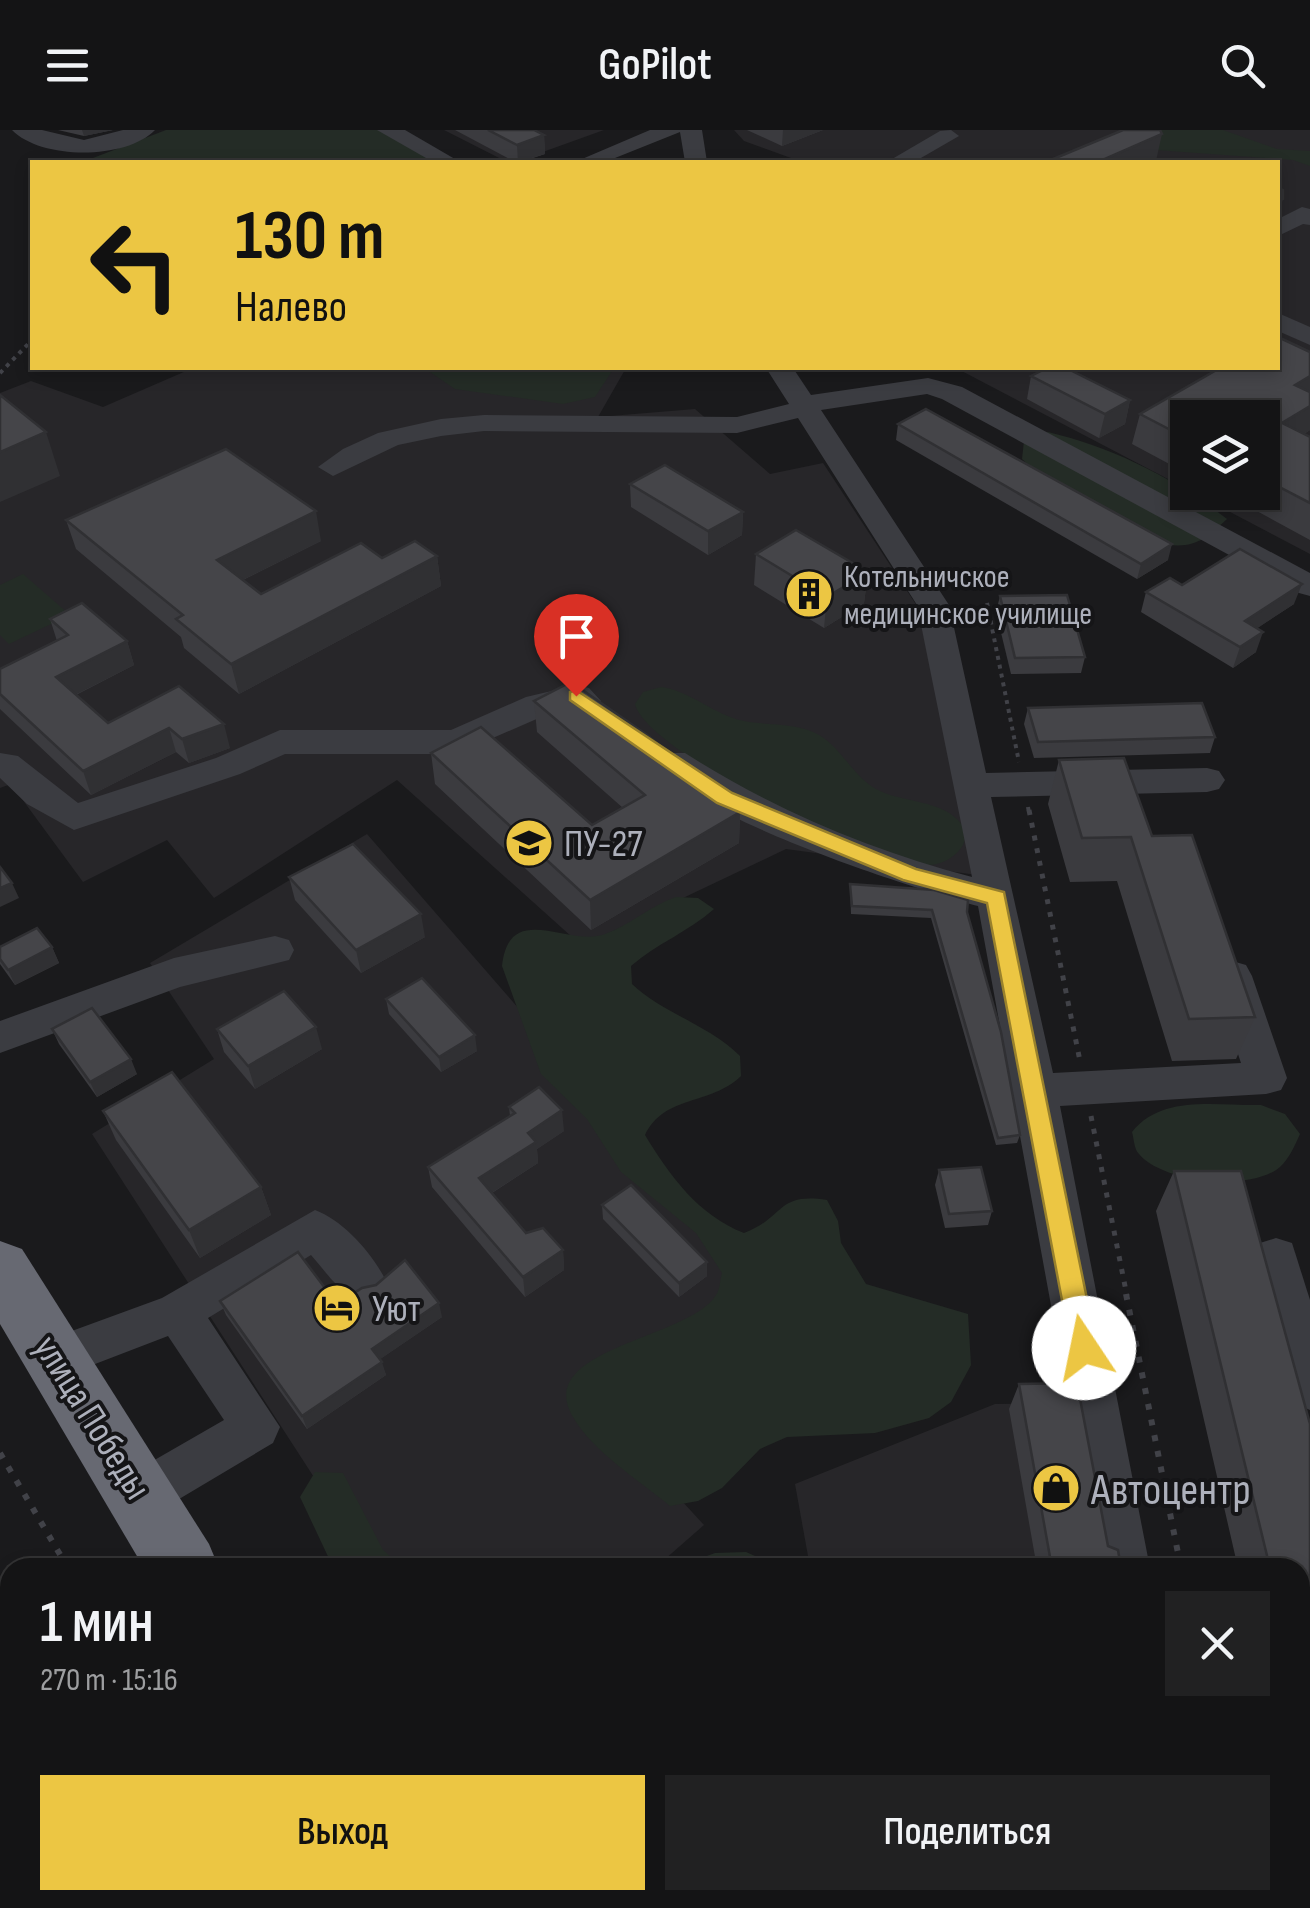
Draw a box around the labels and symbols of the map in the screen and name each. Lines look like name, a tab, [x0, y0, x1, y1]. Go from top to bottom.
place label: Котельничское медицинское училище	[844, 558, 1092, 634]
building icon: Котельничское медицинское училище	[783, 568, 835, 620]
pin	[534, 594, 619, 697]
school or university icon: ПУ-27	[503, 817, 555, 869]
place label: ПУ-27	[564, 822, 642, 867]
hotel icon: Уют	[311, 1282, 363, 1334]
place label: Уют	[372, 1287, 421, 1332]
position arrow	[1032, 1296, 1136, 1400]
street label: улица Победы	[24, 1328, 160, 1508]
shop icon: Автоцентр	[1030, 1462, 1082, 1514]
place label: Автоцентр	[1090, 1463, 1251, 1518]

